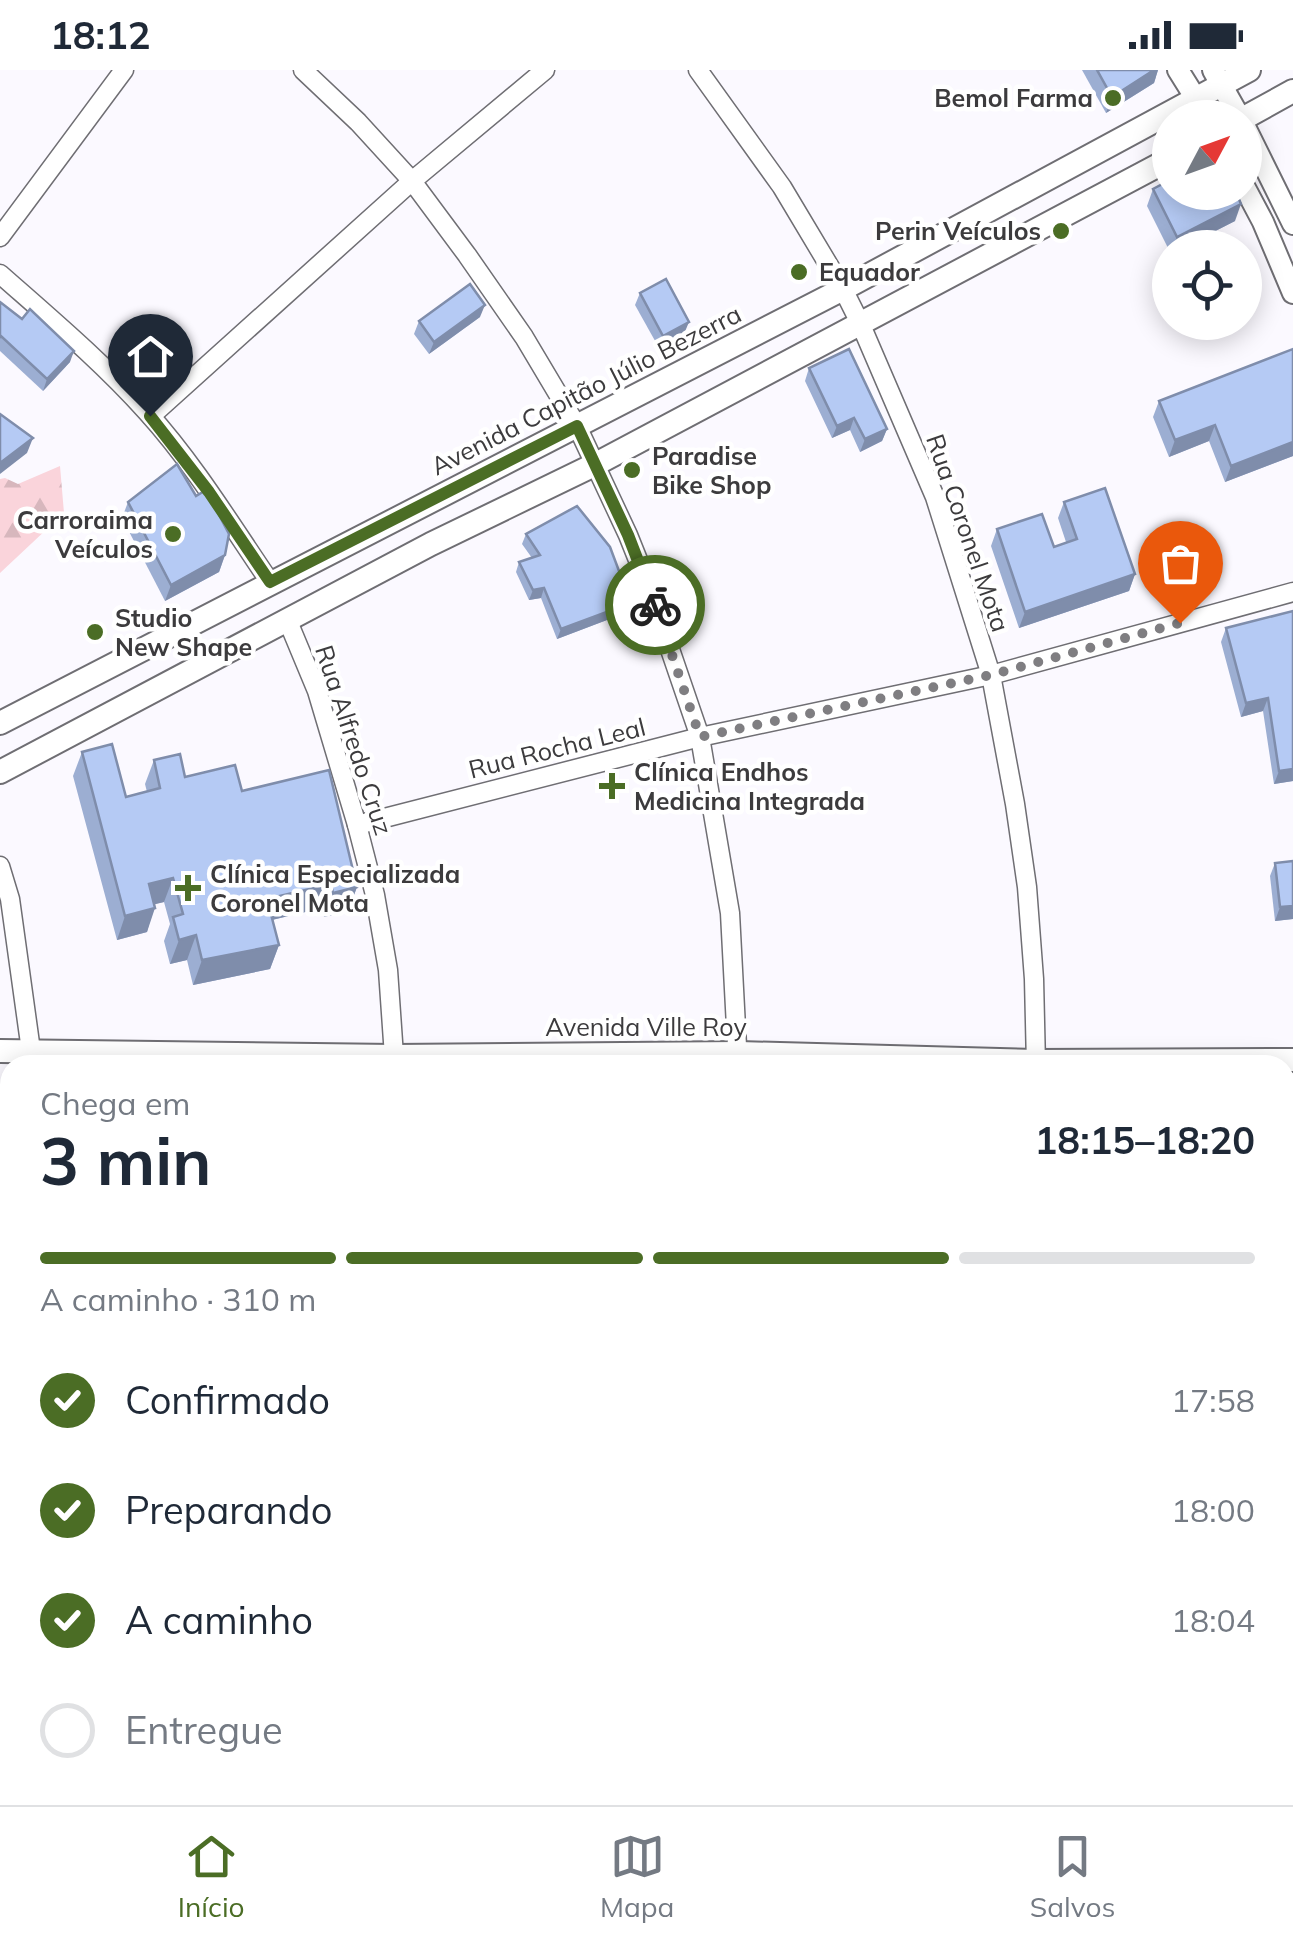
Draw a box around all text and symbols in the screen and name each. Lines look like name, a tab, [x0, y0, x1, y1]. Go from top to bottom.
text: 18:12	[50, 11, 151, 59]
place label: Bemol Farma	[934, 82, 1093, 113]
marker: Bemol Farma	[1102, 87, 1124, 109]
north arrow	[1152, 100, 1262, 210]
map controls	[1152, 100, 1262, 340]
place label: Perin Veículos	[875, 215, 1041, 246]
marker: Perin Veículos	[1050, 220, 1072, 242]
button: locate	[1152, 230, 1262, 340]
place label: Equador	[819, 256, 920, 287]
marker: Equador	[788, 261, 810, 283]
street label: Avenida Capitão Júlio Bezerra	[425, 298, 746, 481]
pin	[108, 314, 193, 417]
icon: home	[123, 329, 178, 384]
street label: Rua Coronel Mota	[920, 430, 1017, 636]
place label: Paradise Bike Shop	[652, 440, 771, 500]
marker: Paradise Bike Shop	[621, 459, 643, 481]
place label: Carroraima Veículos	[17, 504, 153, 564]
pin	[1138, 521, 1223, 624]
marker: Carroraima Veículos	[162, 523, 184, 545]
icon: bag	[1153, 536, 1208, 591]
courier	[605, 555, 705, 655]
icon: bike	[628, 578, 683, 633]
place label: Studio New Shape	[115, 602, 252, 662]
marker: Studio New Shape	[84, 621, 106, 643]
street label: Rua Alfredo Cruz	[309, 641, 400, 839]
street label: Rua Rocha Leal	[465, 711, 649, 784]
place label: Clínica Endhos Medicina Integrada	[634, 756, 865, 816]
marker: Clínica Endhos Medicina Integrada	[599, 773, 625, 799]
place label: Clínica Especializada Coronel Mota	[210, 858, 460, 918]
marker: Clínica Especializada Coronel Mota	[175, 875, 201, 901]
street label: Avenida Ville Roy	[545, 1011, 747, 1042]
text: Chega em	[40, 1083, 190, 1123]
text: 18:15–18:20	[1035, 1116, 1255, 1164]
text: 3 min	[40, 1120, 211, 1201]
text: A caminho · 310 m	[40, 1279, 316, 1319]
icon: check	[40, 1373, 95, 1428]
text: Confirmado	[125, 1376, 330, 1424]
text: 17:58	[1171, 1380, 1255, 1420]
icon: check	[40, 1483, 95, 1538]
text: Preparando	[125, 1486, 332, 1534]
text: 18:00	[1171, 1490, 1255, 1530]
icon: check	[40, 1593, 95, 1648]
text: A caminho	[125, 1596, 313, 1644]
text: 18:04	[1171, 1600, 1255, 1640]
text: Entregue	[125, 1706, 283, 1754]
tab: Início	[178, 1829, 245, 1924]
tab: Mapa	[600, 1829, 674, 1924]
tab: Salvos	[1030, 1829, 1115, 1924]

